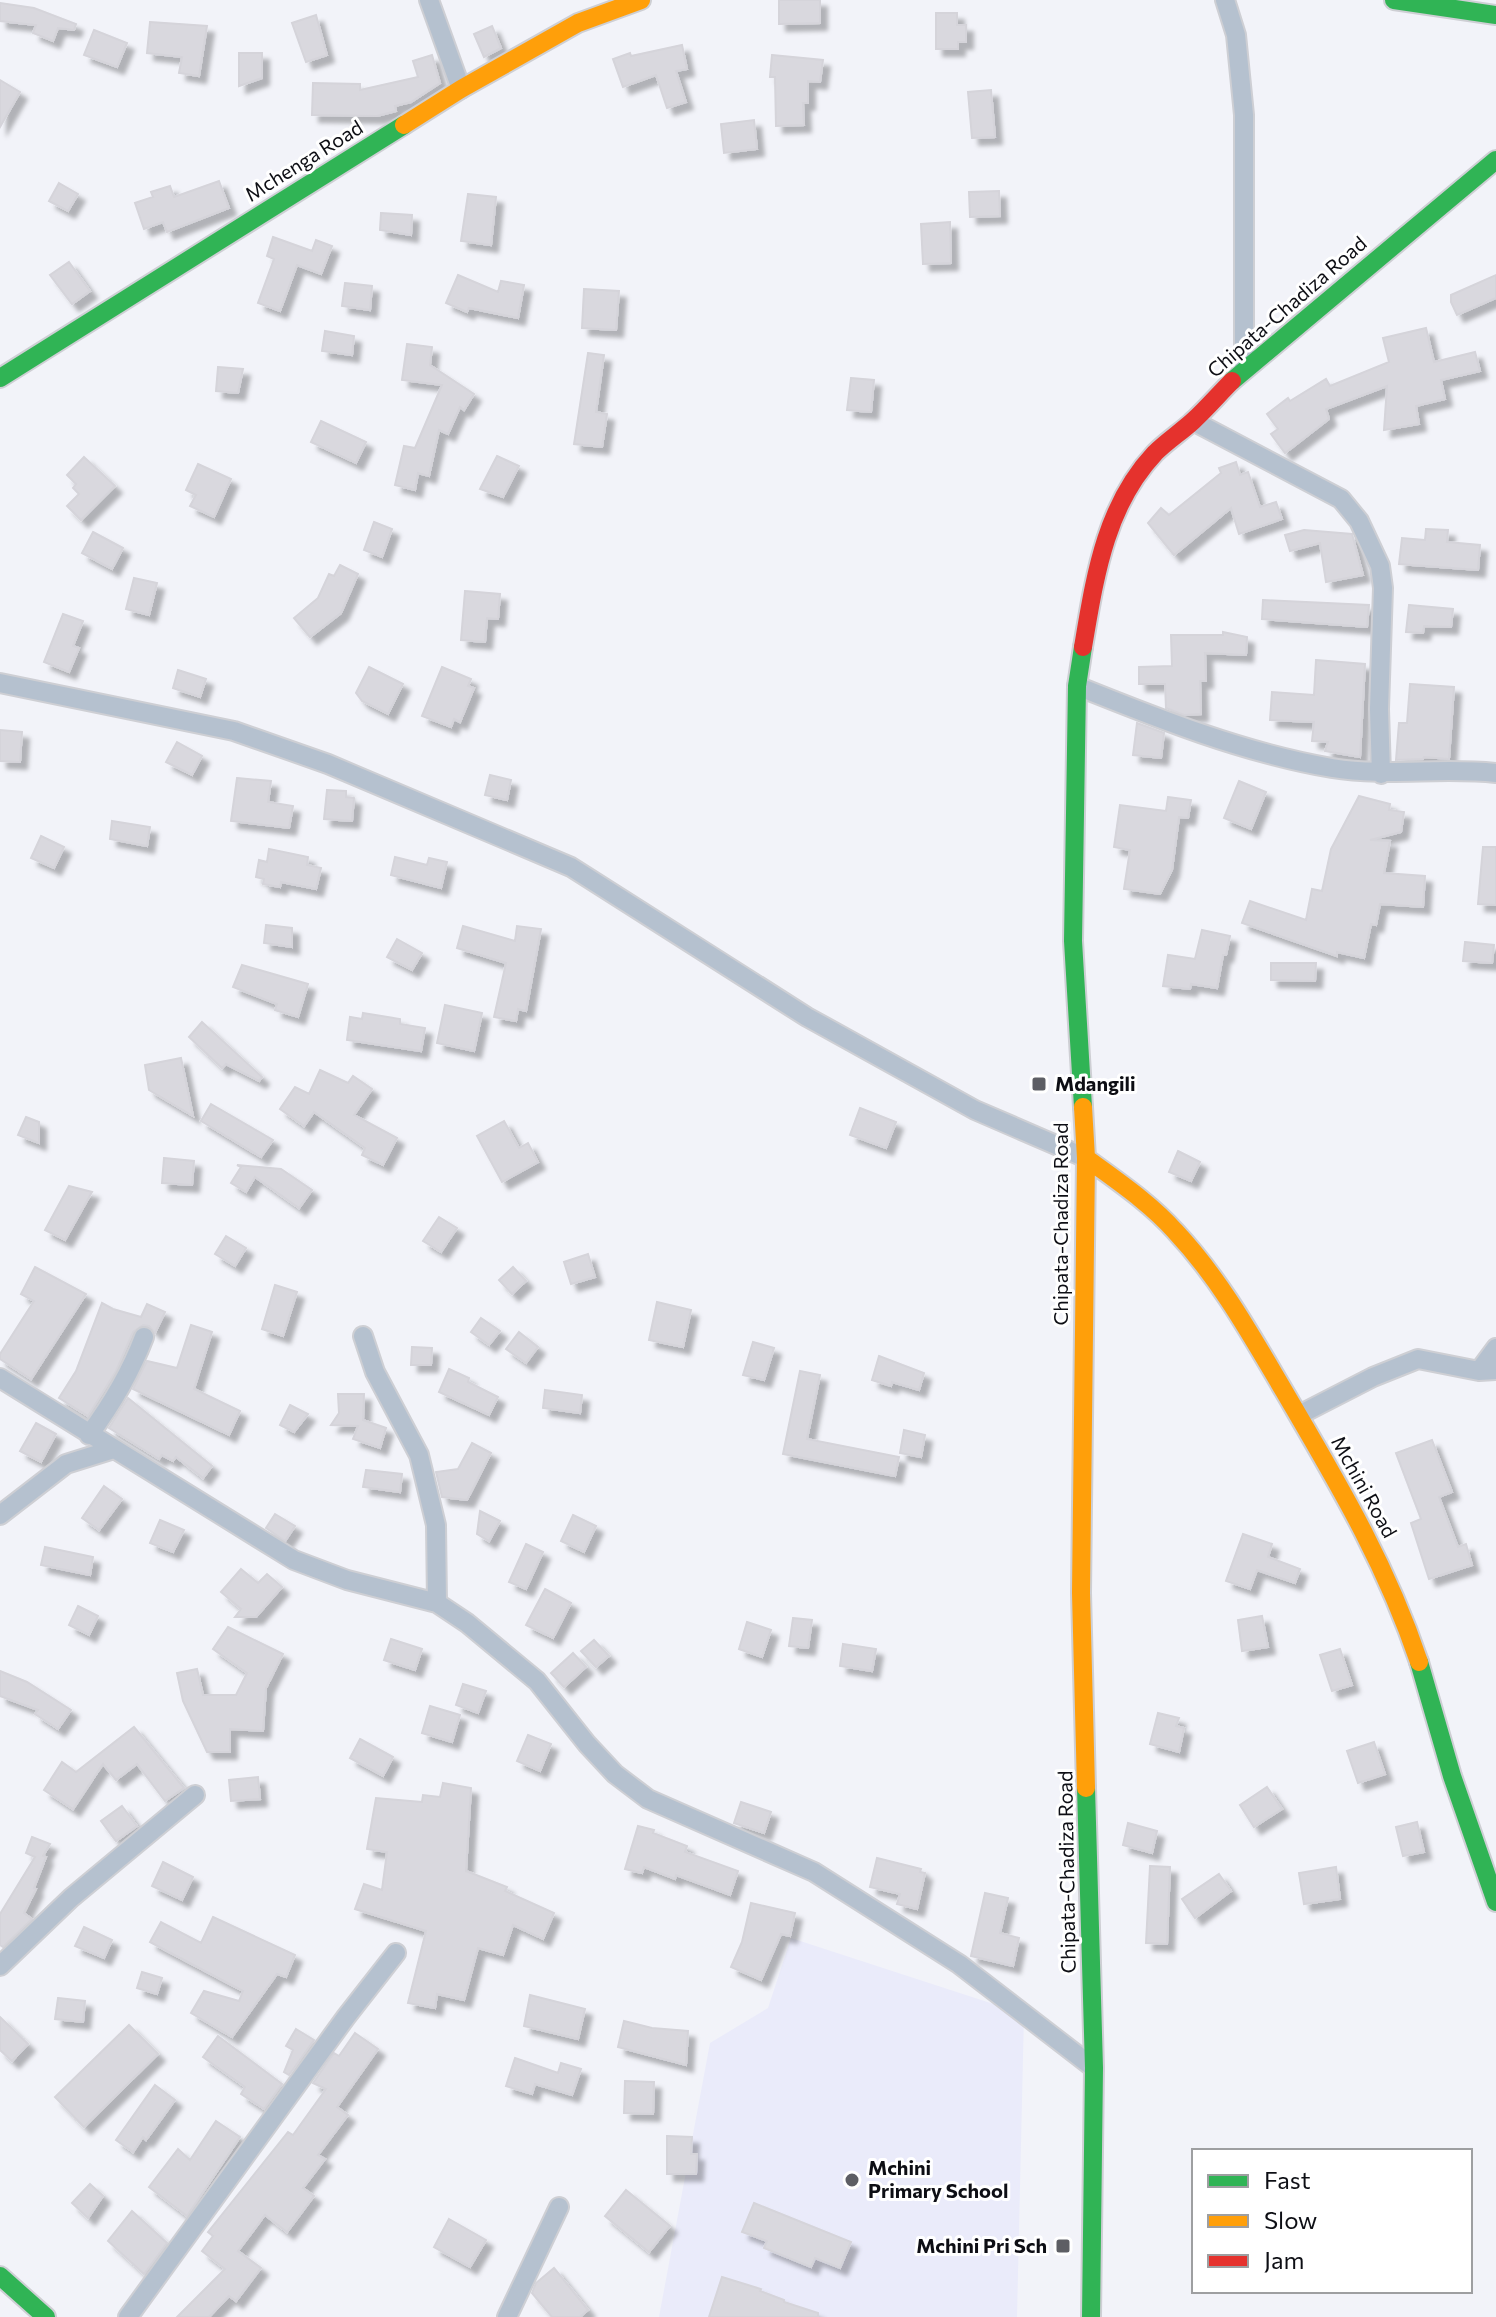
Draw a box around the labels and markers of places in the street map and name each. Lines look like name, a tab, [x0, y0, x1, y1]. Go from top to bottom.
place label: Mdangili	[1055, 1071, 1136, 1095]
marker: Mdangili	[1030, 1075, 1048, 1093]
place label: Mchini Primary School	[868, 2155, 1008, 2202]
marker: Mchini Primary School	[843, 2171, 861, 2189]
place label: Mchini Pri Sch	[916, 2233, 1047, 2257]
marker: Mchini Pri Sch	[1054, 2237, 1072, 2255]

